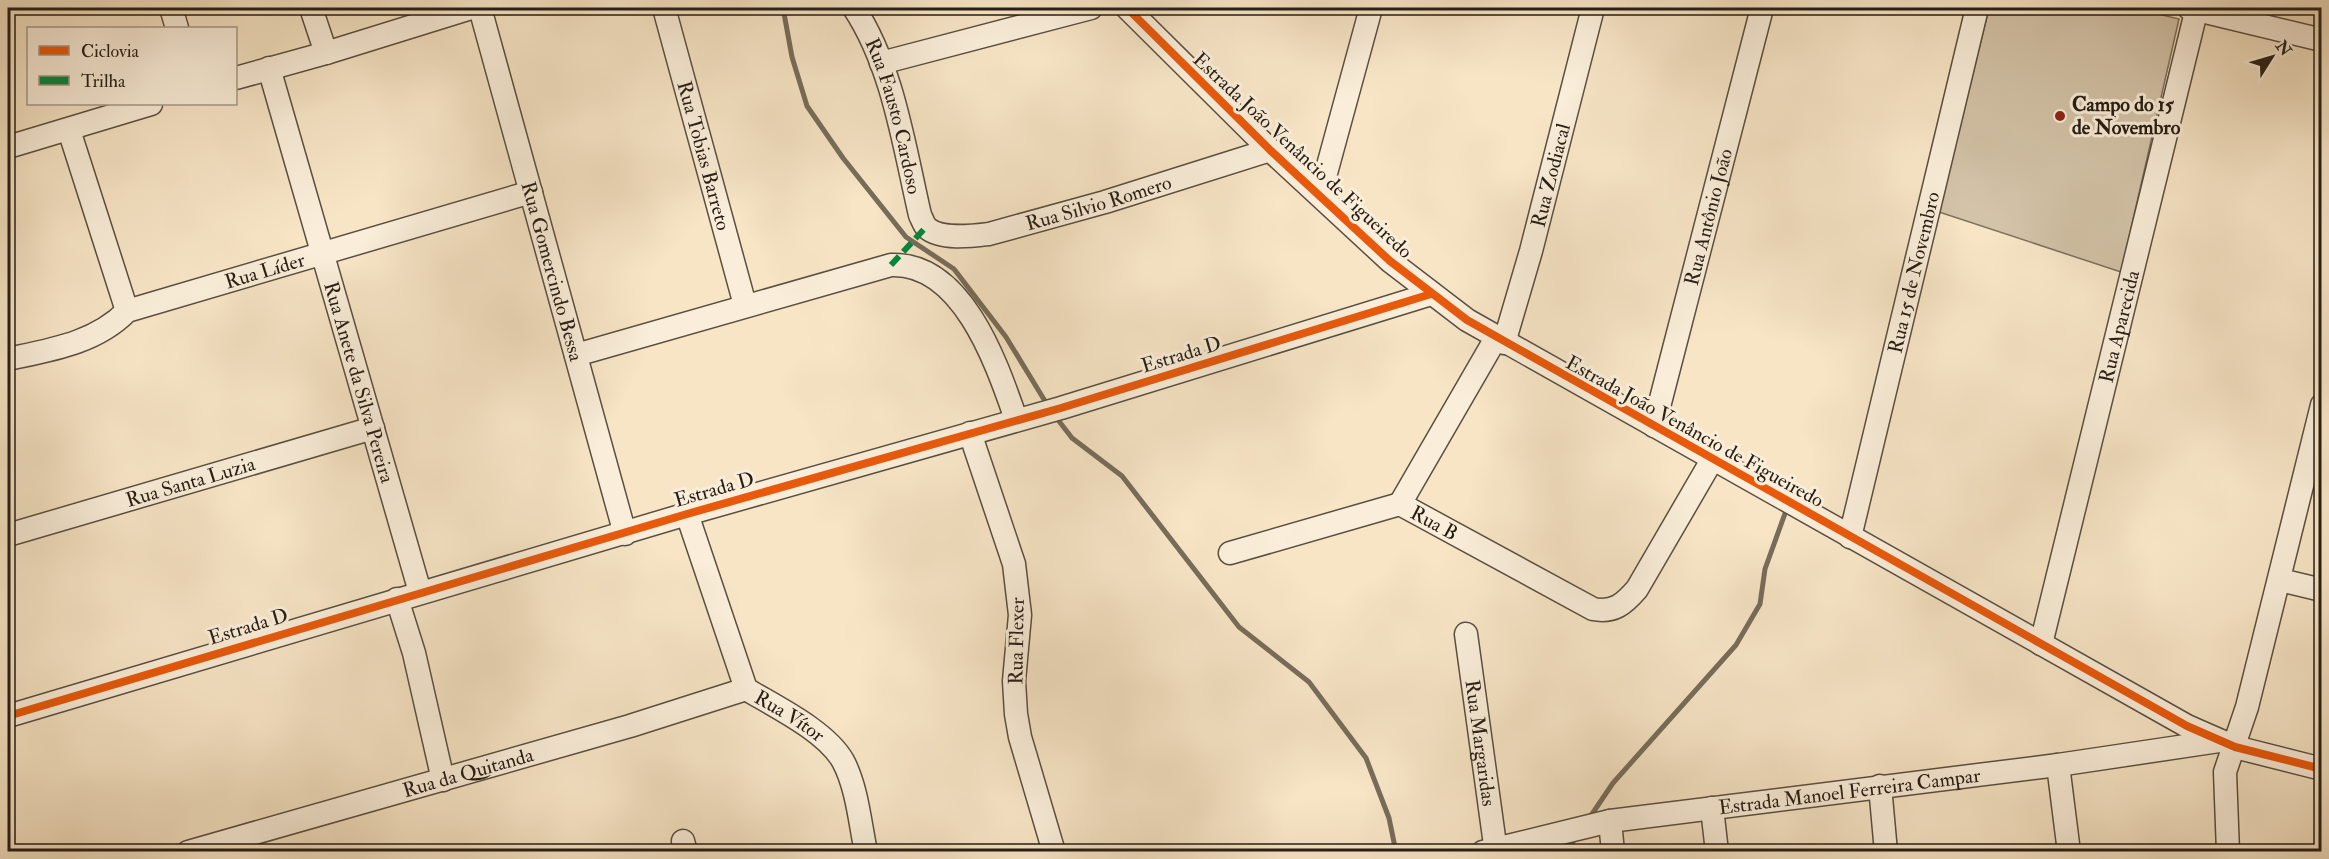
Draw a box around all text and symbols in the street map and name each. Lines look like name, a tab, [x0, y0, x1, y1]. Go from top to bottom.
legend	[27, 27, 237, 105]
north arrow	[2242, 27, 2302, 87]
street label: Rua Fausto Cardoso	[860, 34, 927, 196]
text: N	[2270, 36, 2296, 61]
text: Ciclovia	[81, 40, 140, 63]
street label: Estrada João Venâncio de Figueiredo	[1188, 47, 1418, 264]
text: Trilha	[81, 70, 126, 93]
street label: Rua Tobias Barreto	[671, 78, 736, 233]
place label: Campo do 15 de Novembro	[2072, 92, 2181, 140]
marker: Campo do 15 de Novembro	[2053, 109, 2067, 123]
street label: Rua Zodiacal	[1526, 121, 1576, 230]
street label: Rua Antônio João	[1679, 146, 1738, 288]
street label: Rua Silvio Romero	[1023, 170, 1175, 236]
street label: Rua Gomercindo Bessa	[515, 179, 589, 365]
street label: Rua 15 de Novembro	[1883, 189, 1945, 356]
street label: Rua Líder	[222, 247, 308, 295]
street label: Rua Aparecida	[2094, 267, 2145, 385]
street label: Rua Anete da Silva Pereira	[318, 279, 400, 487]
street label: Estrada D	[1138, 331, 1224, 378]
street label: Estrada João Venâncio de Figueiredo	[1561, 350, 1828, 513]
street label: Rua Santa Luzia	[123, 451, 259, 513]
street label: Estrada D	[671, 466, 757, 513]
street label: Rua B	[1406, 500, 1462, 546]
street label: Rua Flexer	[1003, 597, 1030, 685]
street label: Estrada D	[205, 603, 291, 650]
street label: Rua Margaridas	[1459, 678, 1502, 808]
street label: Rua Vítor	[750, 685, 830, 748]
street label: Rua da Quitanda	[400, 742, 537, 803]
street label: Estrada Manoel Ferreira Campar	[1717, 763, 1982, 820]

